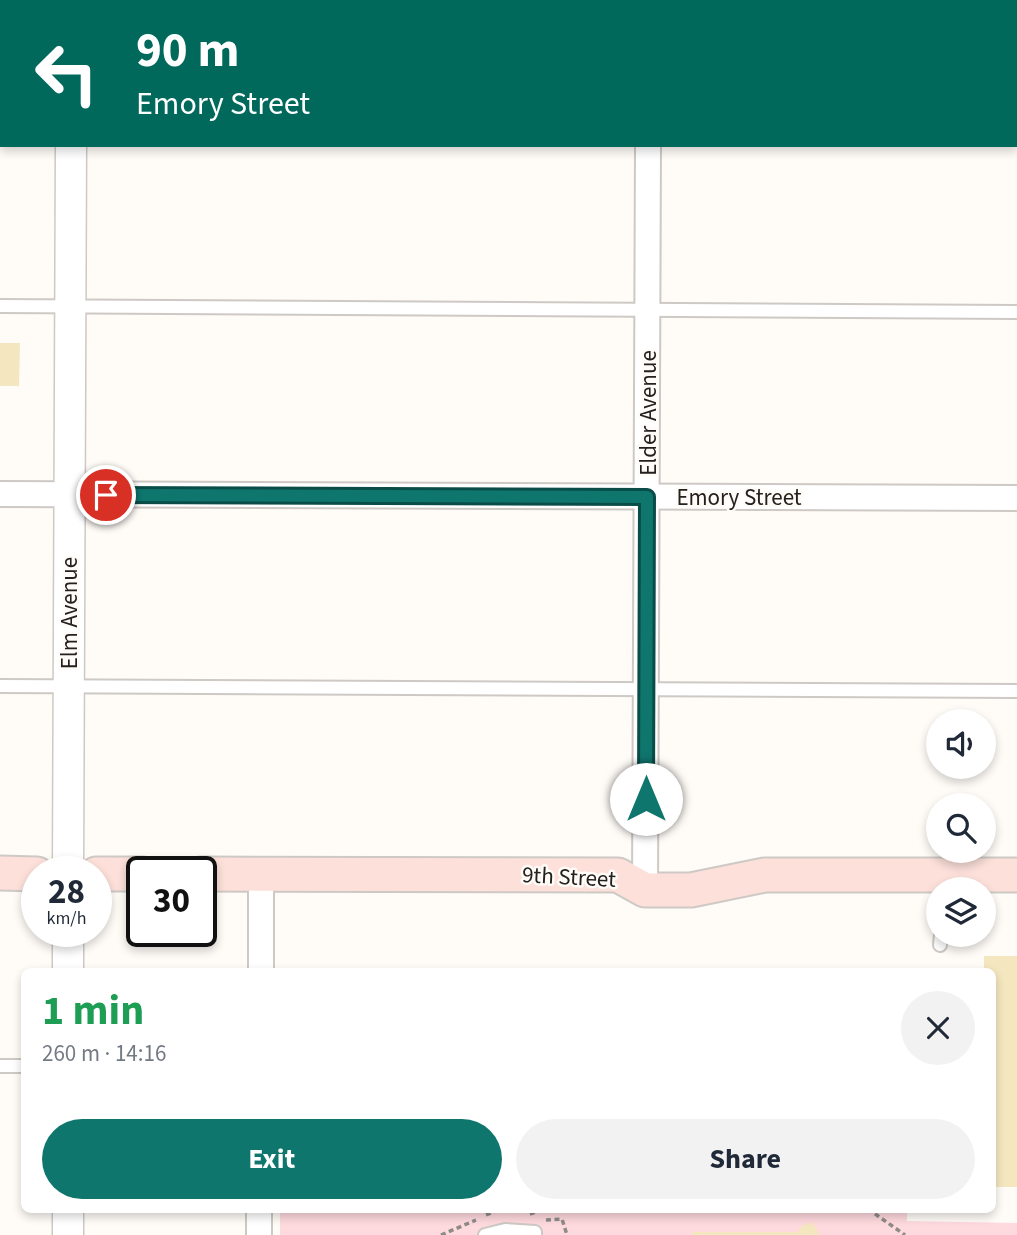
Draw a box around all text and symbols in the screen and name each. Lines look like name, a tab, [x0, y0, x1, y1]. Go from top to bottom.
text: 90 m	[136, 16, 240, 86]
icon: left	[21, 28, 112, 119]
text: Emory Street	[136, 81, 310, 127]
street label: Elder Avenue	[632, 350, 665, 476]
pin	[76, 465, 136, 525]
icon: arrive	[87, 476, 125, 514]
street label: Emory Street	[676, 481, 802, 514]
street label: Elm Avenue	[53, 557, 86, 669]
map controls	[926, 709, 996, 947]
button: sound	[926, 709, 996, 779]
position arrow	[609, 762, 683, 836]
button: search	[926, 793, 996, 863]
speed limit sign: 30	[126, 856, 217, 947]
street label: 9th Street	[521, 858, 617, 896]
text: 28	[48, 867, 85, 917]
button: layers	[926, 877, 996, 947]
text: km/h	[47, 906, 86, 931]
text: 1 min	[42, 981, 144, 1041]
button: close	[901, 991, 975, 1065]
text: 260 m · 14:16	[42, 1037, 166, 1070]
button: Exit	[42, 1119, 502, 1199]
button: Share	[516, 1119, 975, 1199]

